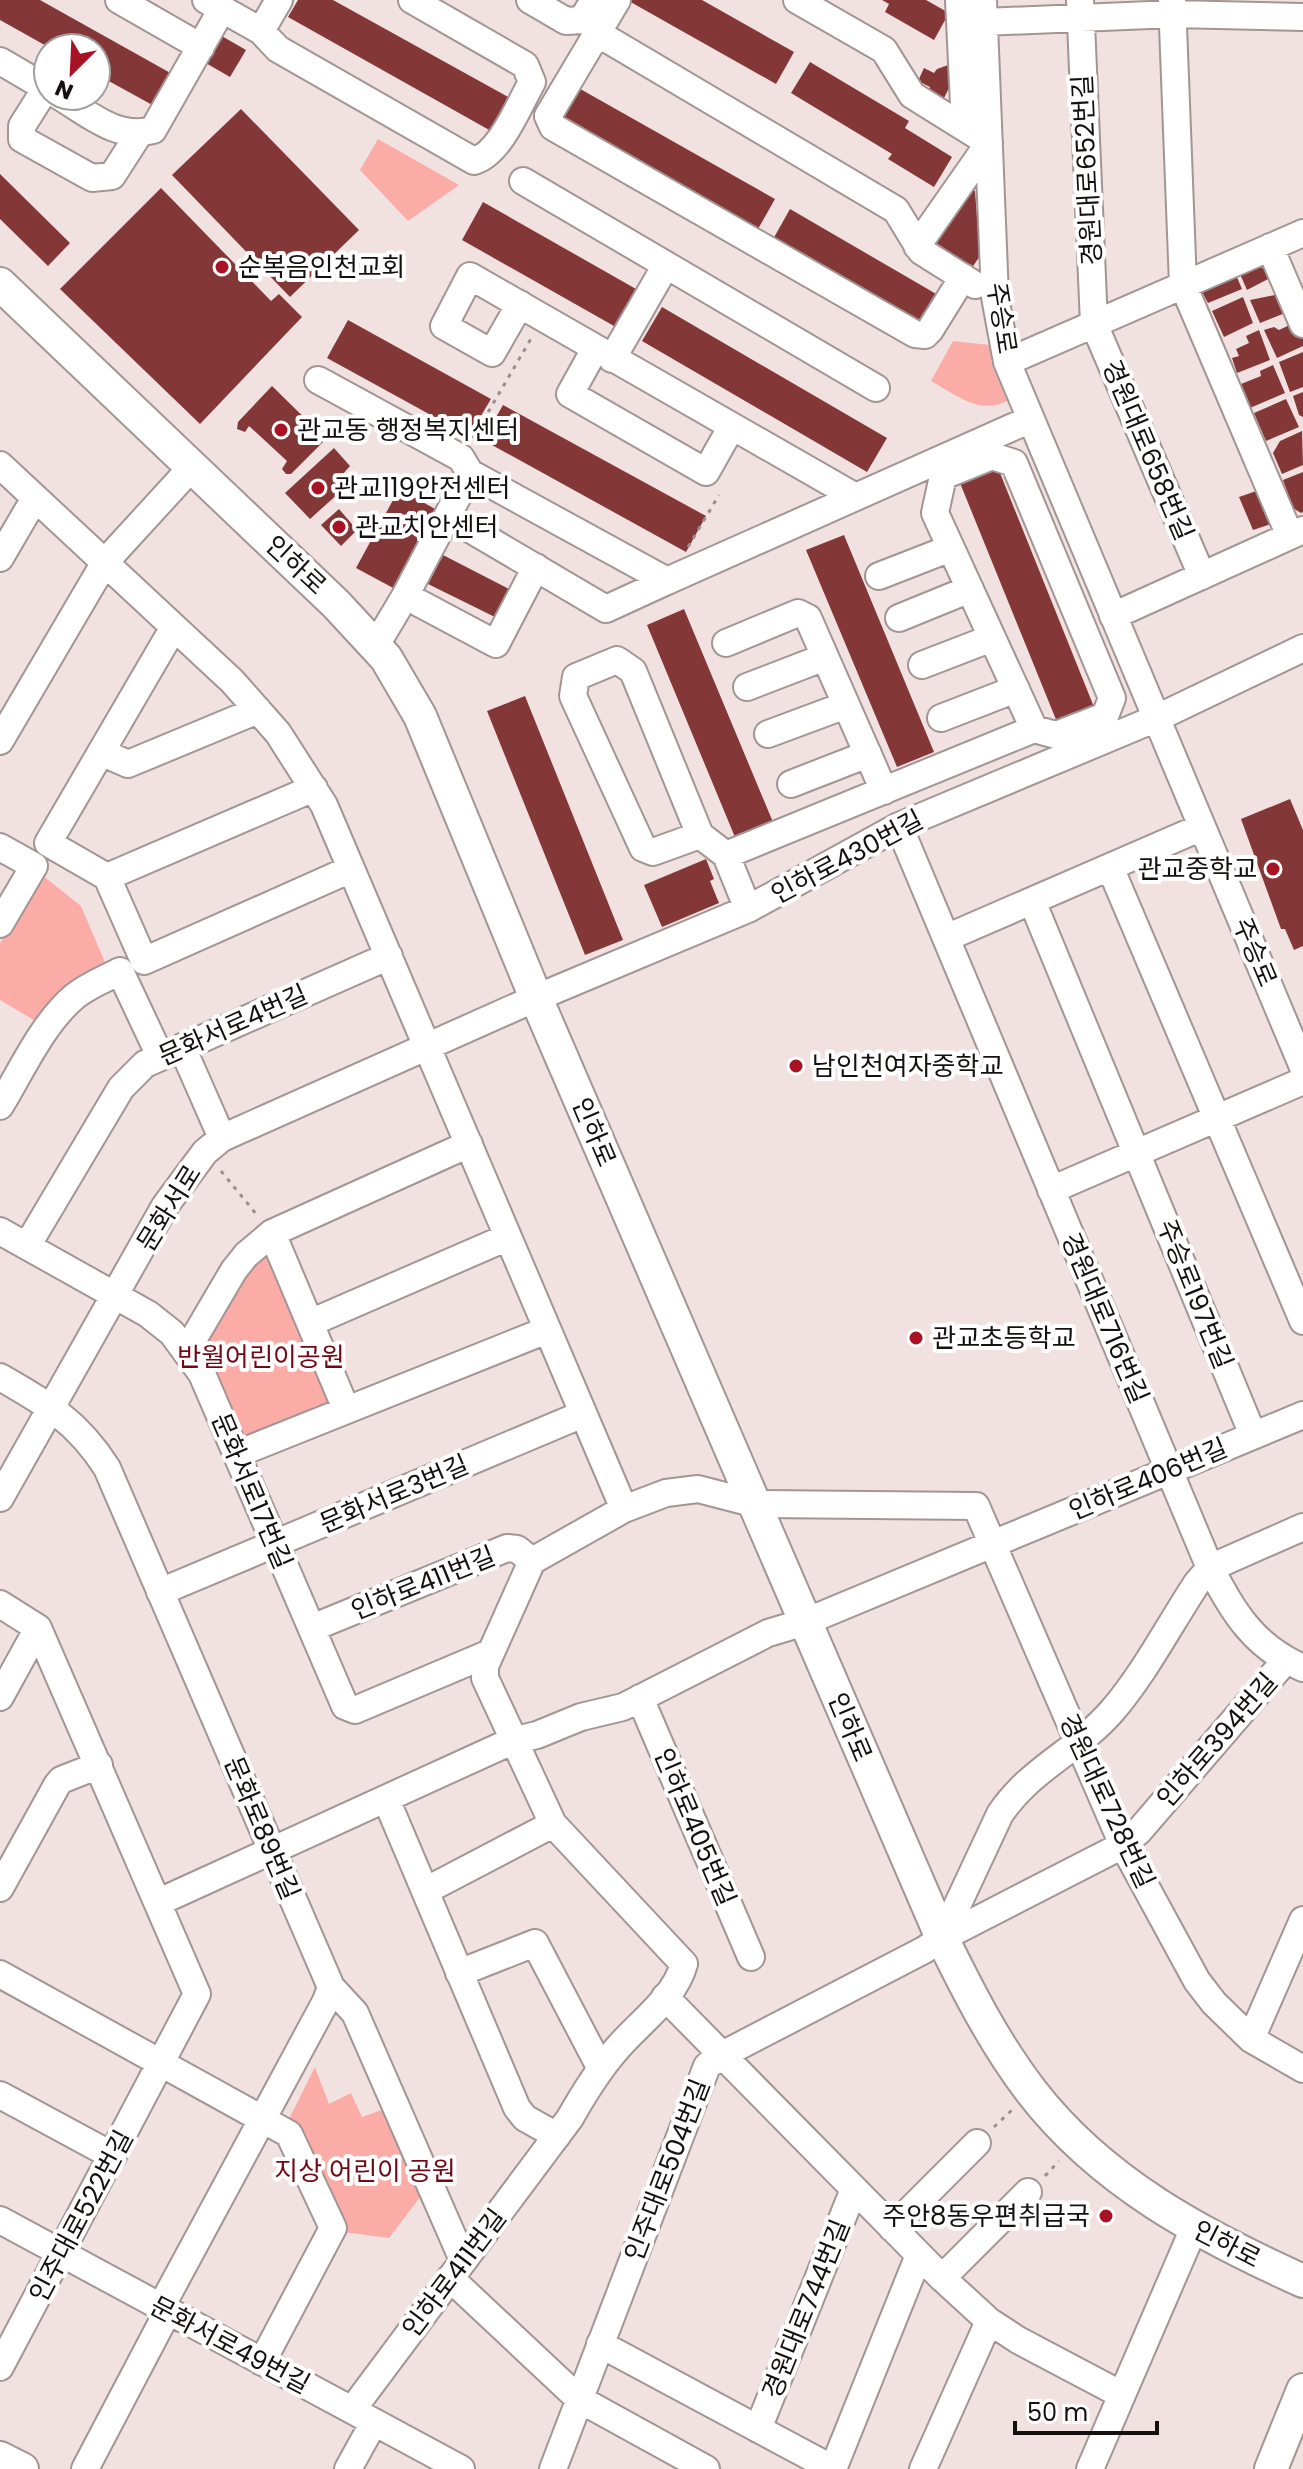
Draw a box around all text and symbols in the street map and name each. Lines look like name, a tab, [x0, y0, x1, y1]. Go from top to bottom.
north arrow	[32, 32, 112, 112]
text: N	[50, 72, 78, 107]
street label: 경원대로652번길	[1064, 74, 1110, 266]
place label: 순복음인천교회	[238, 249, 405, 285]
marker: 순복음인천교회	[213, 258, 231, 276]
street label: 주승로	[979, 280, 1025, 356]
street label: 경원대로658번길	[1094, 354, 1202, 546]
place label: 관교동 행정복지센터	[297, 412, 519, 448]
marker: 관교동 행정복지센터	[272, 421, 290, 439]
place label: 관교119안전센터	[334, 470, 511, 506]
marker: 관교119안전센터	[309, 479, 327, 497]
place label: 관교치안센터	[355, 509, 499, 545]
marker: 관교치안센터	[330, 518, 348, 536]
street label: 인하로	[257, 527, 335, 603]
street label: 인하로430번길	[765, 802, 929, 912]
place label: 관교중학교	[1137, 851, 1257, 887]
marker: 관교중학교	[1264, 860, 1282, 878]
street label: 주승로	[1224, 912, 1286, 992]
street label: 문화서로4번길	[153, 976, 313, 1074]
place label: 남인천여자중학교	[812, 1048, 1003, 1084]
marker: 남인천여자중학교	[787, 1057, 805, 1075]
street label: 인하로	[563, 1092, 625, 1172]
street label: 문화서로	[128, 1158, 210, 1258]
street label: 주승로197번길	[1149, 1214, 1241, 1374]
street label: 경원대로716번길	[1053, 1227, 1157, 1409]
place label: 관교초등학교	[932, 1320, 1076, 1356]
marker: 관교초등학교	[907, 1329, 925, 1347]
park label: 반월어린이공원	[177, 1339, 345, 1375]
street label: 문화서로17번길	[203, 1408, 301, 1574]
street label: 인하로406번길	[1063, 1429, 1233, 1529]
street label: 문화서로3번길	[314, 1446, 474, 1542]
street label: 인하로411번길	[346, 1538, 500, 1628]
street label: 인하로394번길	[1148, 1665, 1286, 1815]
street label: 인하로	[819, 1687, 881, 1767]
street label: 경원대로728번길	[1051, 1708, 1163, 1894]
street label: 인하로405번길	[645, 1742, 745, 1912]
street label: 문화로89번길	[216, 1751, 308, 1905]
street label: 인주대로504번길	[616, 2074, 718, 2266]
street label: 인주대로522번길	[21, 2124, 141, 2308]
park label: 지상 어린이 공원	[274, 2153, 456, 2189]
place label: 주안8동우편취급국	[882, 2198, 1090, 2234]
street label: 인하로411번길	[394, 2201, 514, 2345]
marker: 주안8동우편취급국	[1097, 2207, 1115, 2225]
street label: 인하로	[1187, 2212, 1267, 2276]
street label: 경원대로744번길	[754, 2214, 858, 2404]
street label: 문화서로49번길	[144, 2288, 316, 2402]
scale bar	[1015, 2385, 1157, 2435]
text: 50 m	[1027, 2396, 1088, 2429]

